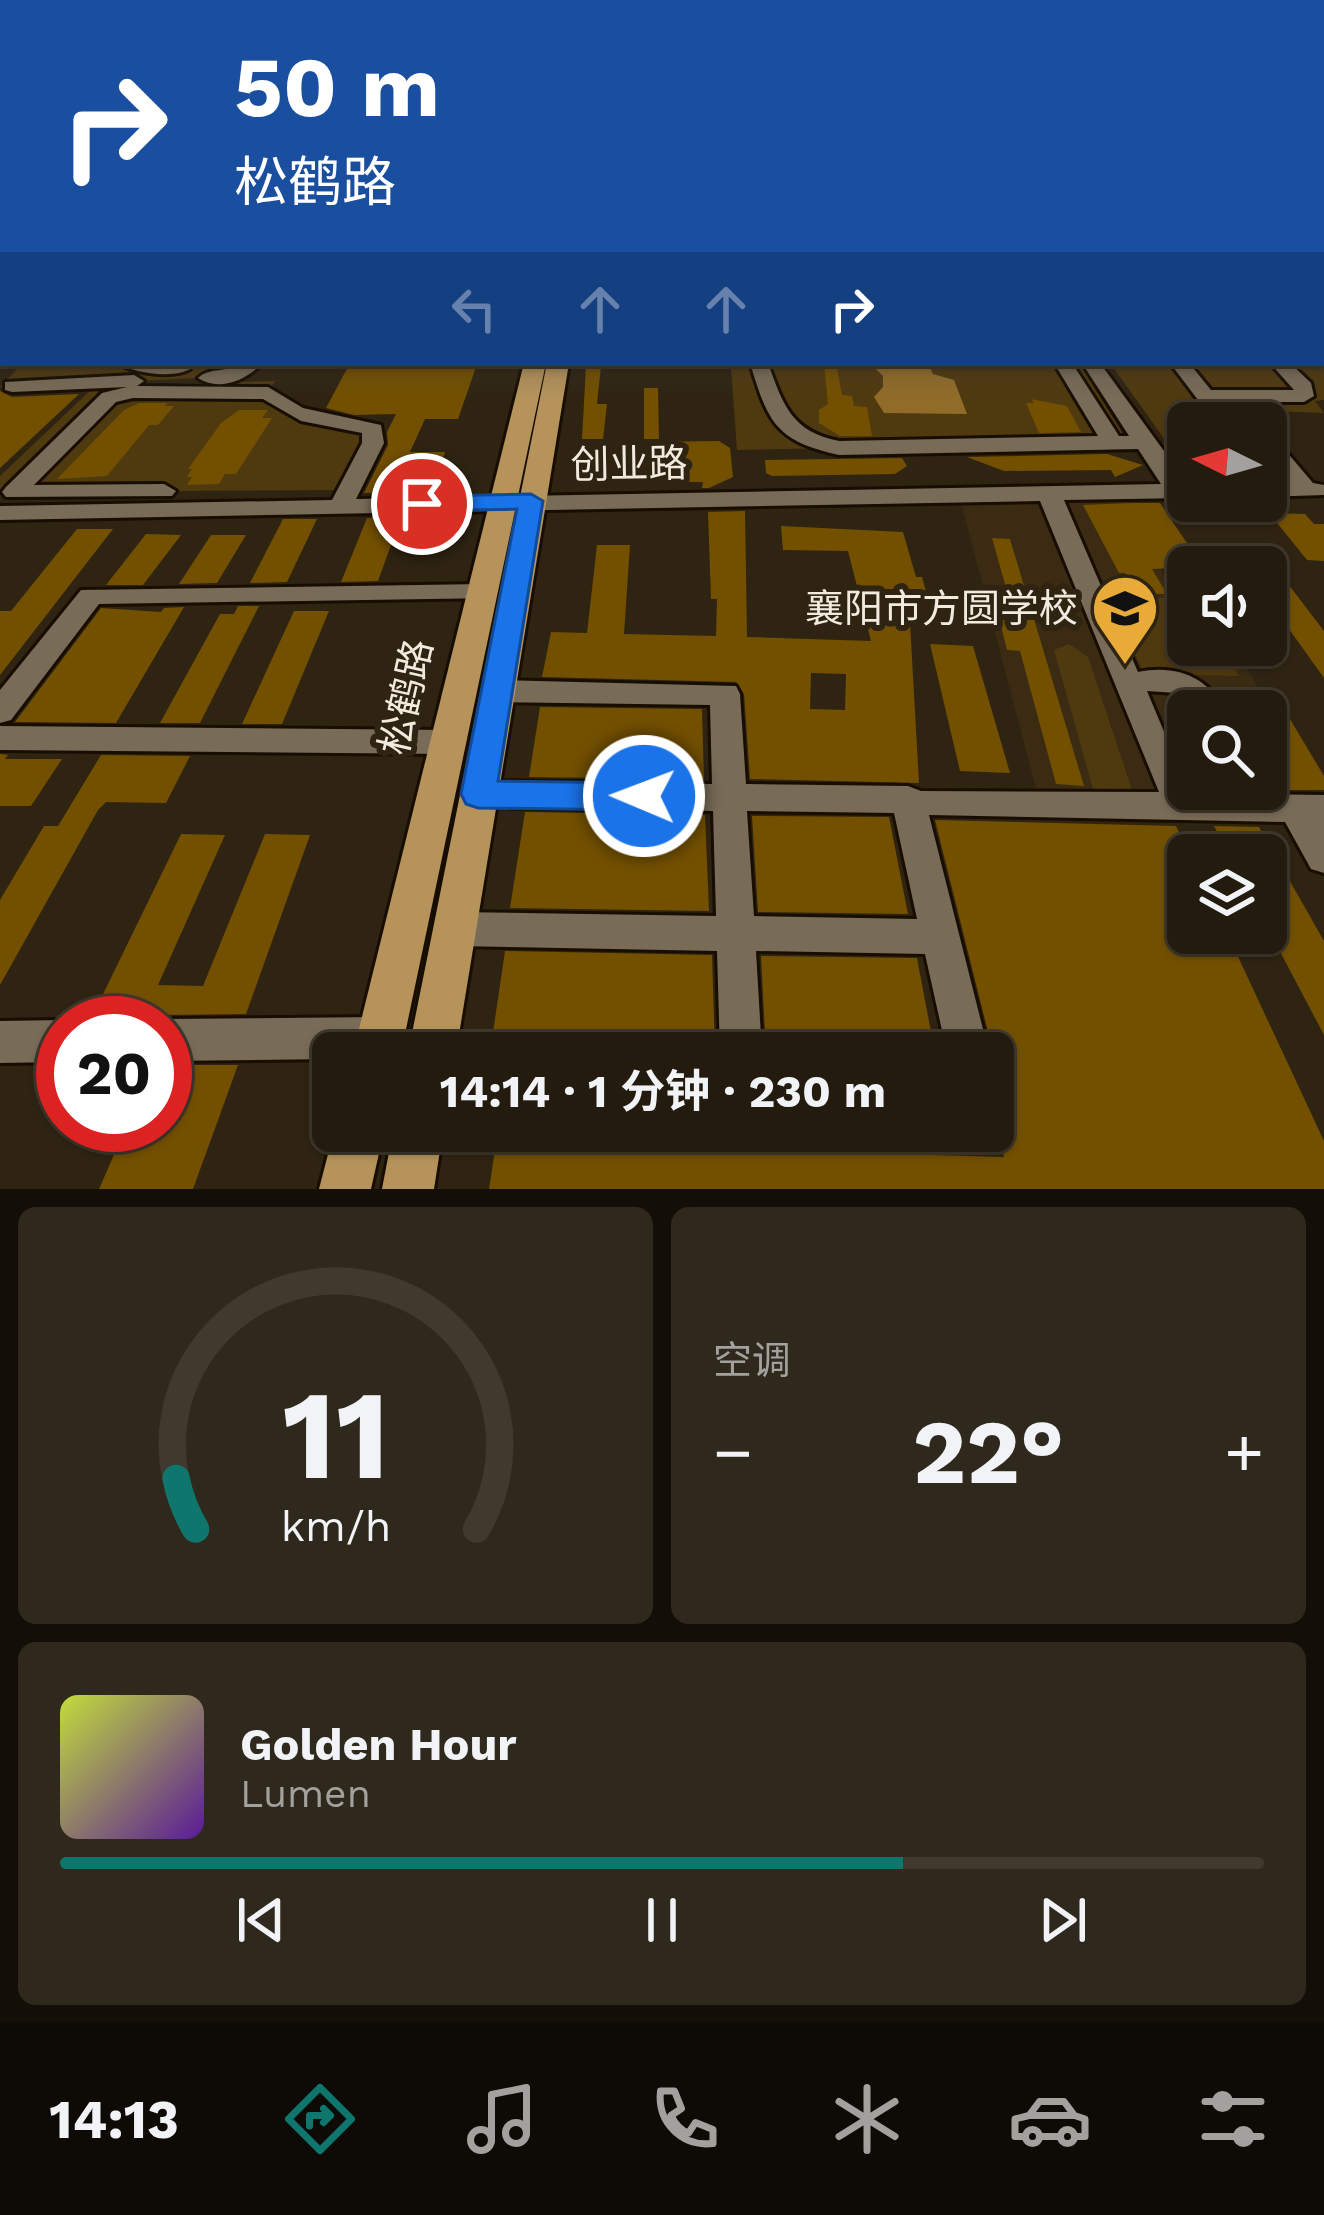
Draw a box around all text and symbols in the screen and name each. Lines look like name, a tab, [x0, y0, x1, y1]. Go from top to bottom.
text: 50 m	[234, 38, 440, 136]
icon: right	[36, 48, 192, 204]
text: 松鹤路	[234, 151, 396, 214]
icon: left	[441, 276, 507, 342]
icon: ahead	[567, 276, 633, 342]
icon: ahead	[693, 276, 759, 342]
icon: right	[819, 276, 885, 342]
north arrow	[1167, 402, 1287, 522]
map controls	[1167, 402, 1287, 954]
street label: 创业路	[570, 440, 688, 488]
pin	[371, 453, 473, 555]
icon: arrive	[389, 471, 455, 537]
button: sound	[1167, 546, 1287, 666]
school or university icon: 襄阳市方圆学校	[1090, 573, 1160, 667]
place label: 襄阳市方圆学校	[805, 586, 1078, 631]
street label: 松鹤路	[371, 635, 441, 759]
button: search	[1167, 690, 1287, 810]
position arrow	[581, 733, 707, 859]
button: layers	[1167, 834, 1287, 954]
speed limit sign: 20	[36, 996, 192, 1152]
text: 14:14 · 1 分钟 · 230 m	[440, 1065, 886, 1118]
text: 空调	[713, 1338, 791, 1383]
text: 11	[282, 1362, 389, 1508]
text: 22°	[913, 1399, 1064, 1505]
text: −	[713, 1414, 753, 1491]
text: +	[1224, 1414, 1264, 1491]
text: km/h	[280, 1500, 391, 1550]
text: Golden Hour	[240, 1718, 517, 1771]
text: Lumen	[240, 1771, 371, 1816]
icon: previous	[228, 1887, 294, 1953]
icon: pause	[629, 1887, 695, 1953]
icon: next	[1030, 1887, 1096, 1953]
icon: directions	[278, 2077, 362, 2161]
icon: music	[460, 2077, 544, 2161]
icon: phone	[643, 2077, 727, 2161]
icon: climate	[825, 2077, 909, 2161]
icon: car	[1008, 2077, 1092, 2161]
icon: filters	[1191, 2077, 1275, 2161]
text: 14:13	[49, 2088, 179, 2151]

